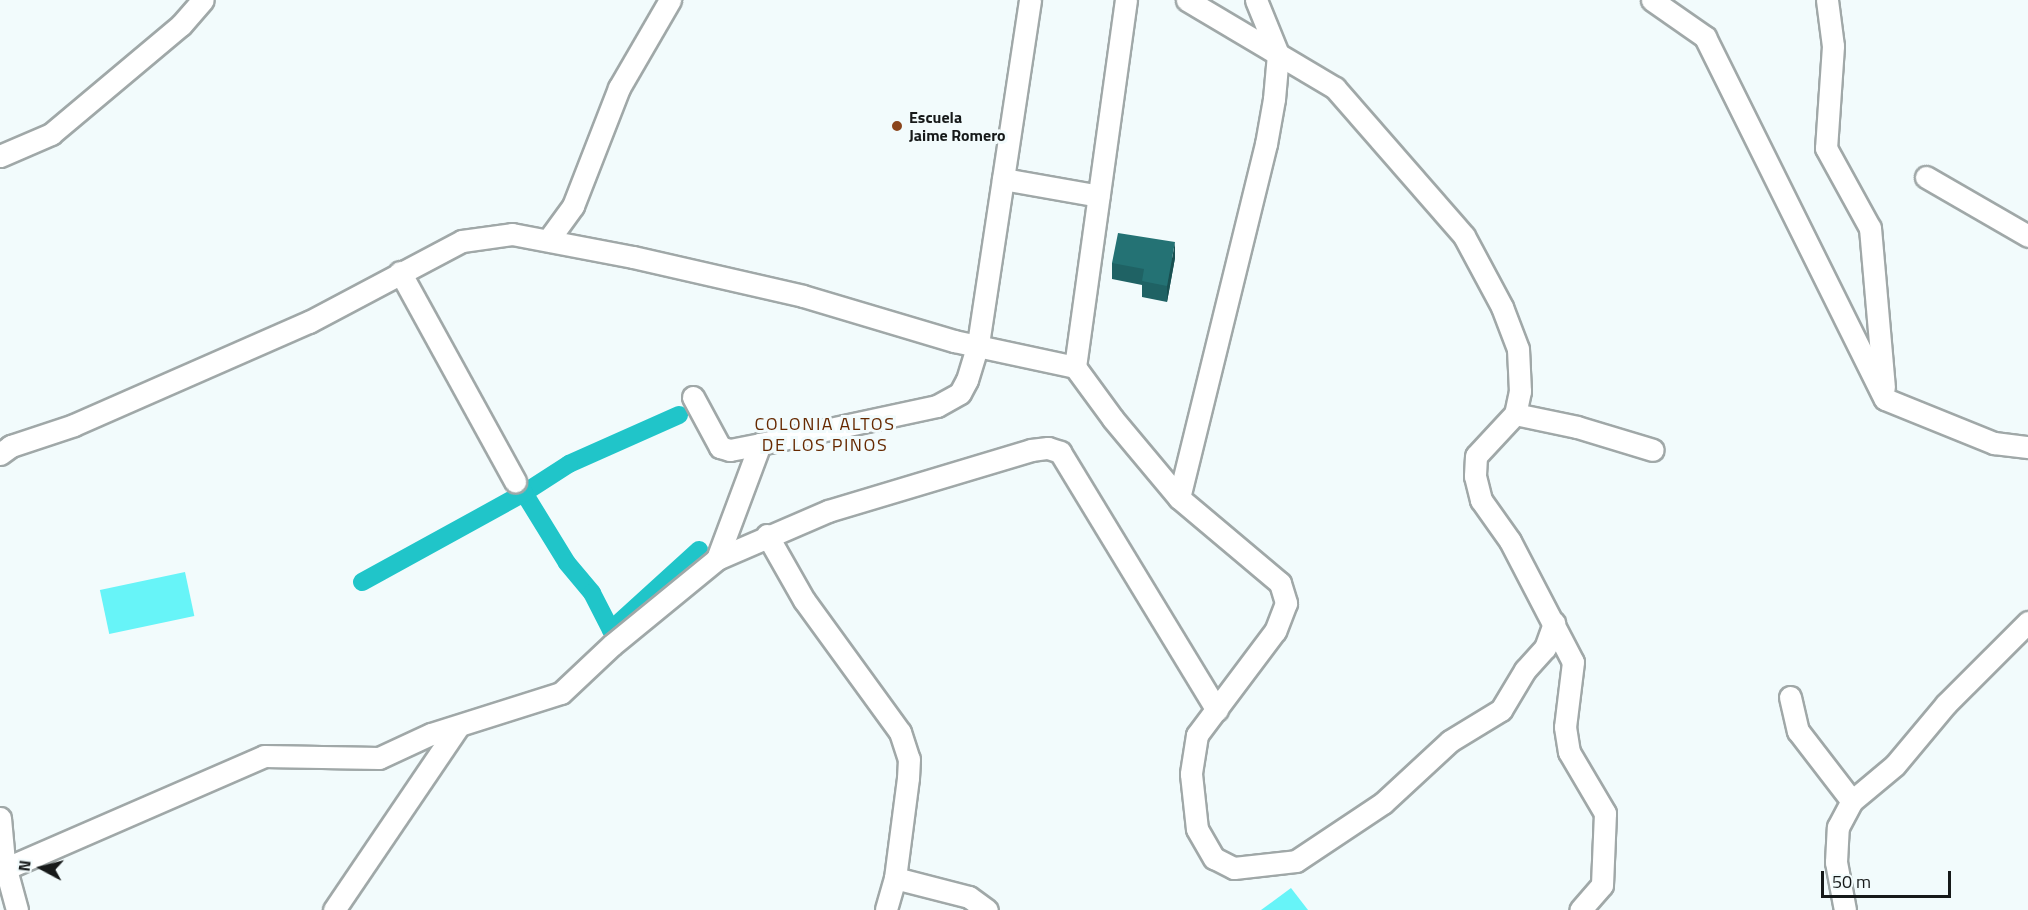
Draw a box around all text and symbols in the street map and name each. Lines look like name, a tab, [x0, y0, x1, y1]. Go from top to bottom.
place label: Escuela Jaime Romero	[909, 107, 1006, 145]
marker: Escuela Jaime Romero	[890, 119, 904, 133]
district label: COLONIA ALTOS DE LOS PINOS	[755, 414, 895, 456]
north arrow	[12, 838, 72, 898]
text: N	[12, 859, 37, 873]
scale bar	[1824, 859, 1954, 897]
text: 50 m	[1832, 868, 1871, 895]

